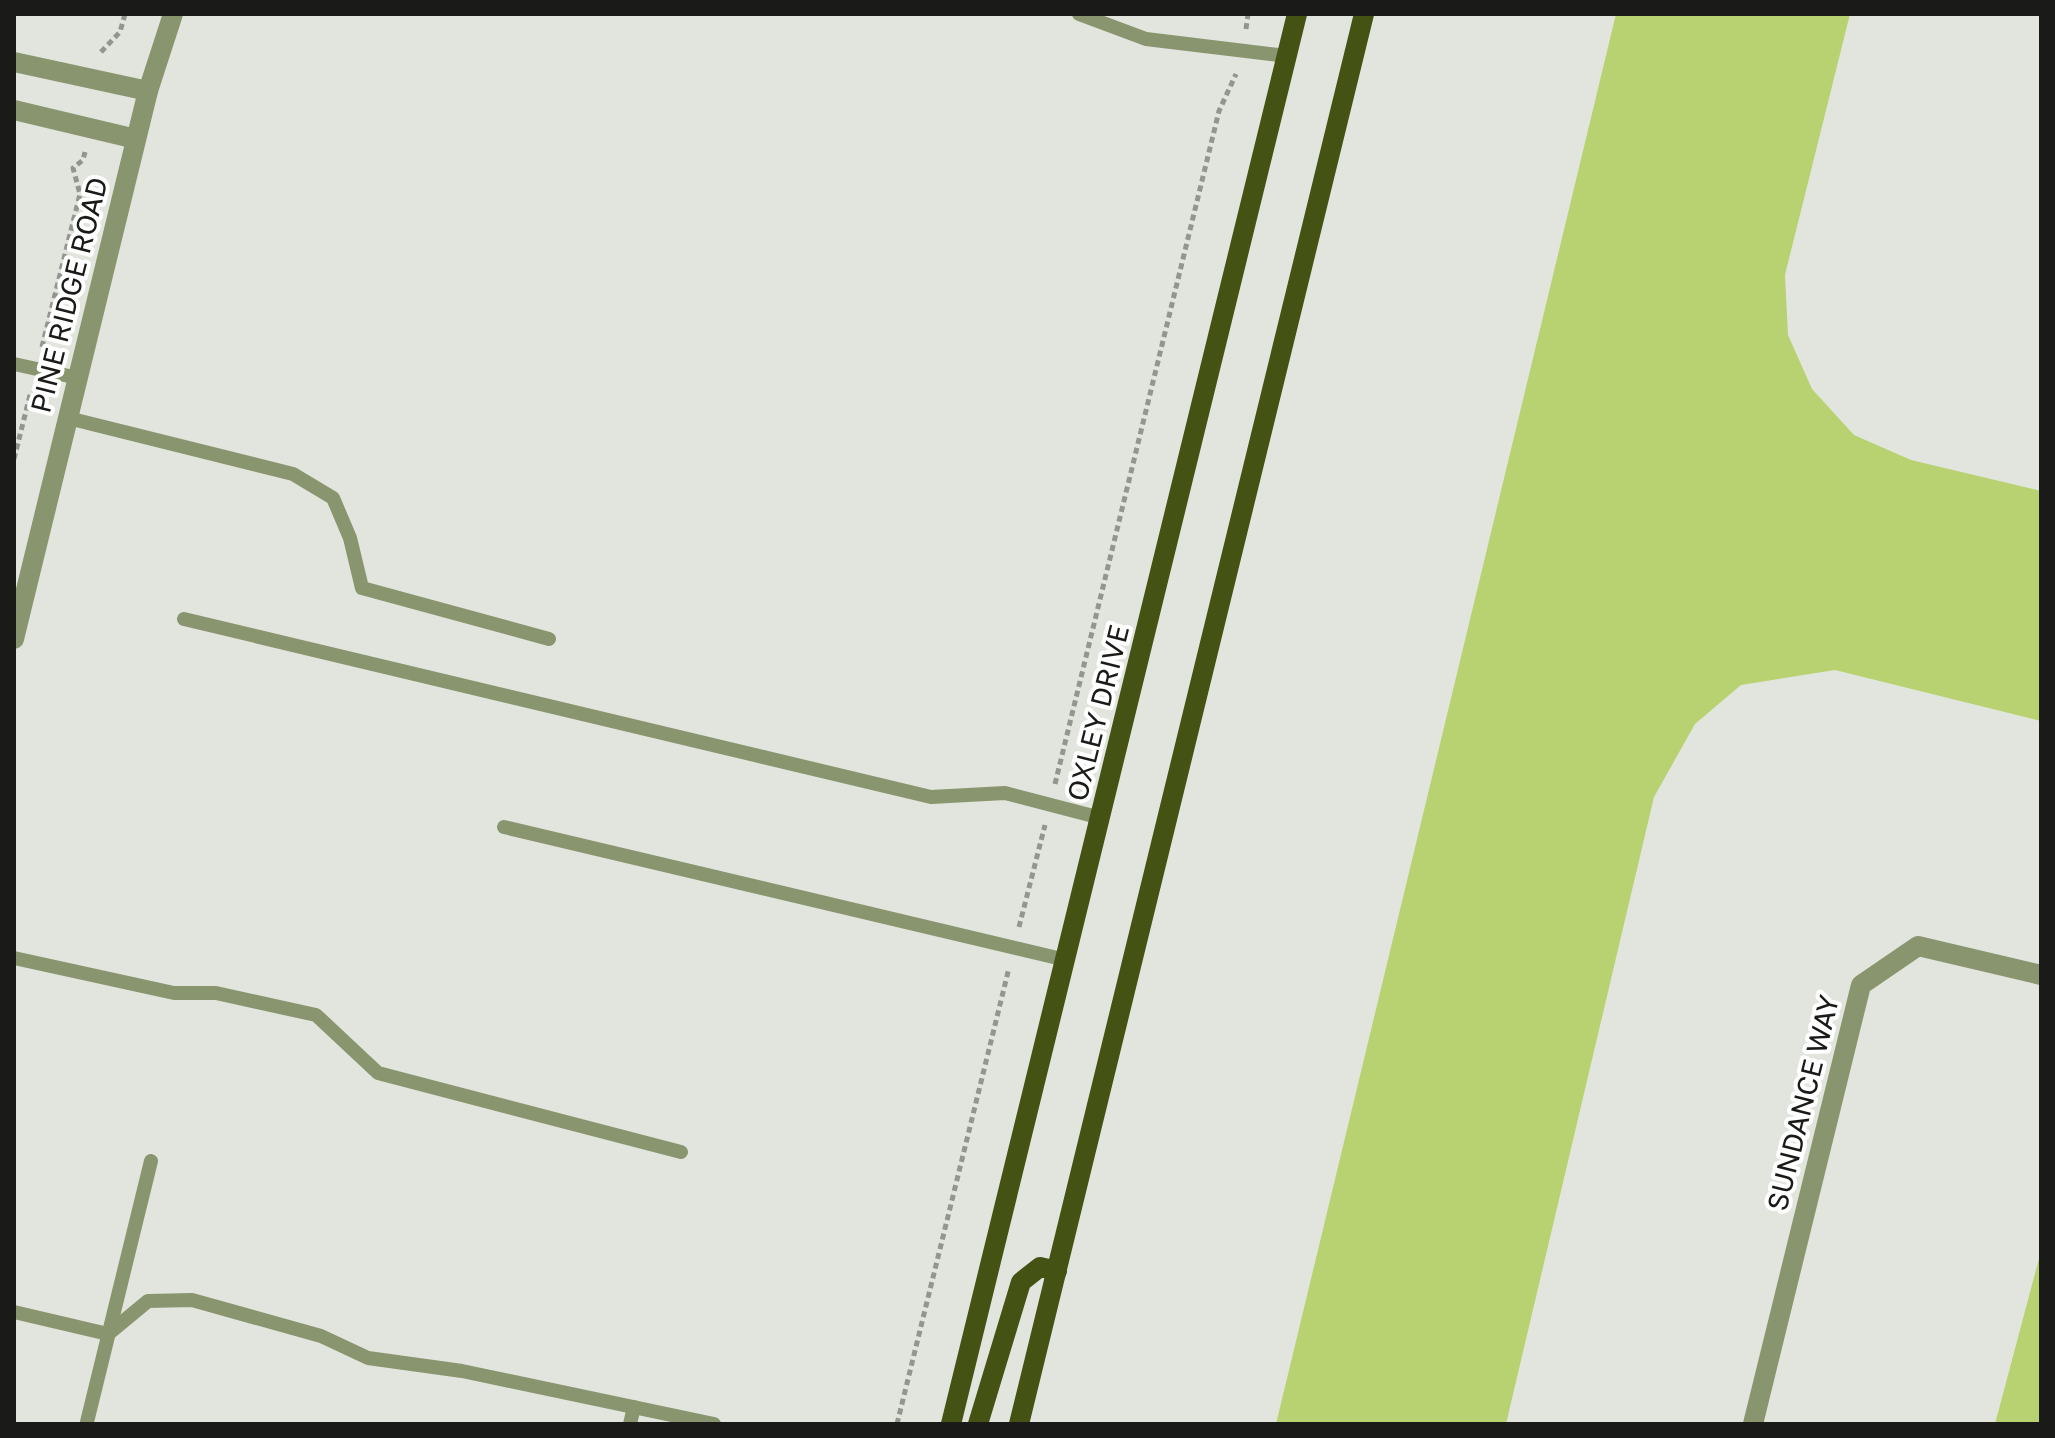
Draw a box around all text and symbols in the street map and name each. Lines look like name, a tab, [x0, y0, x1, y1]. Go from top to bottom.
street label: PINE RIDGE ROAD	[23, 174, 114, 416]
street label: OXLEY DRIVE	[1060, 621, 1135, 804]
street label: SUNDANCE WAY	[1760, 992, 1845, 1214]

